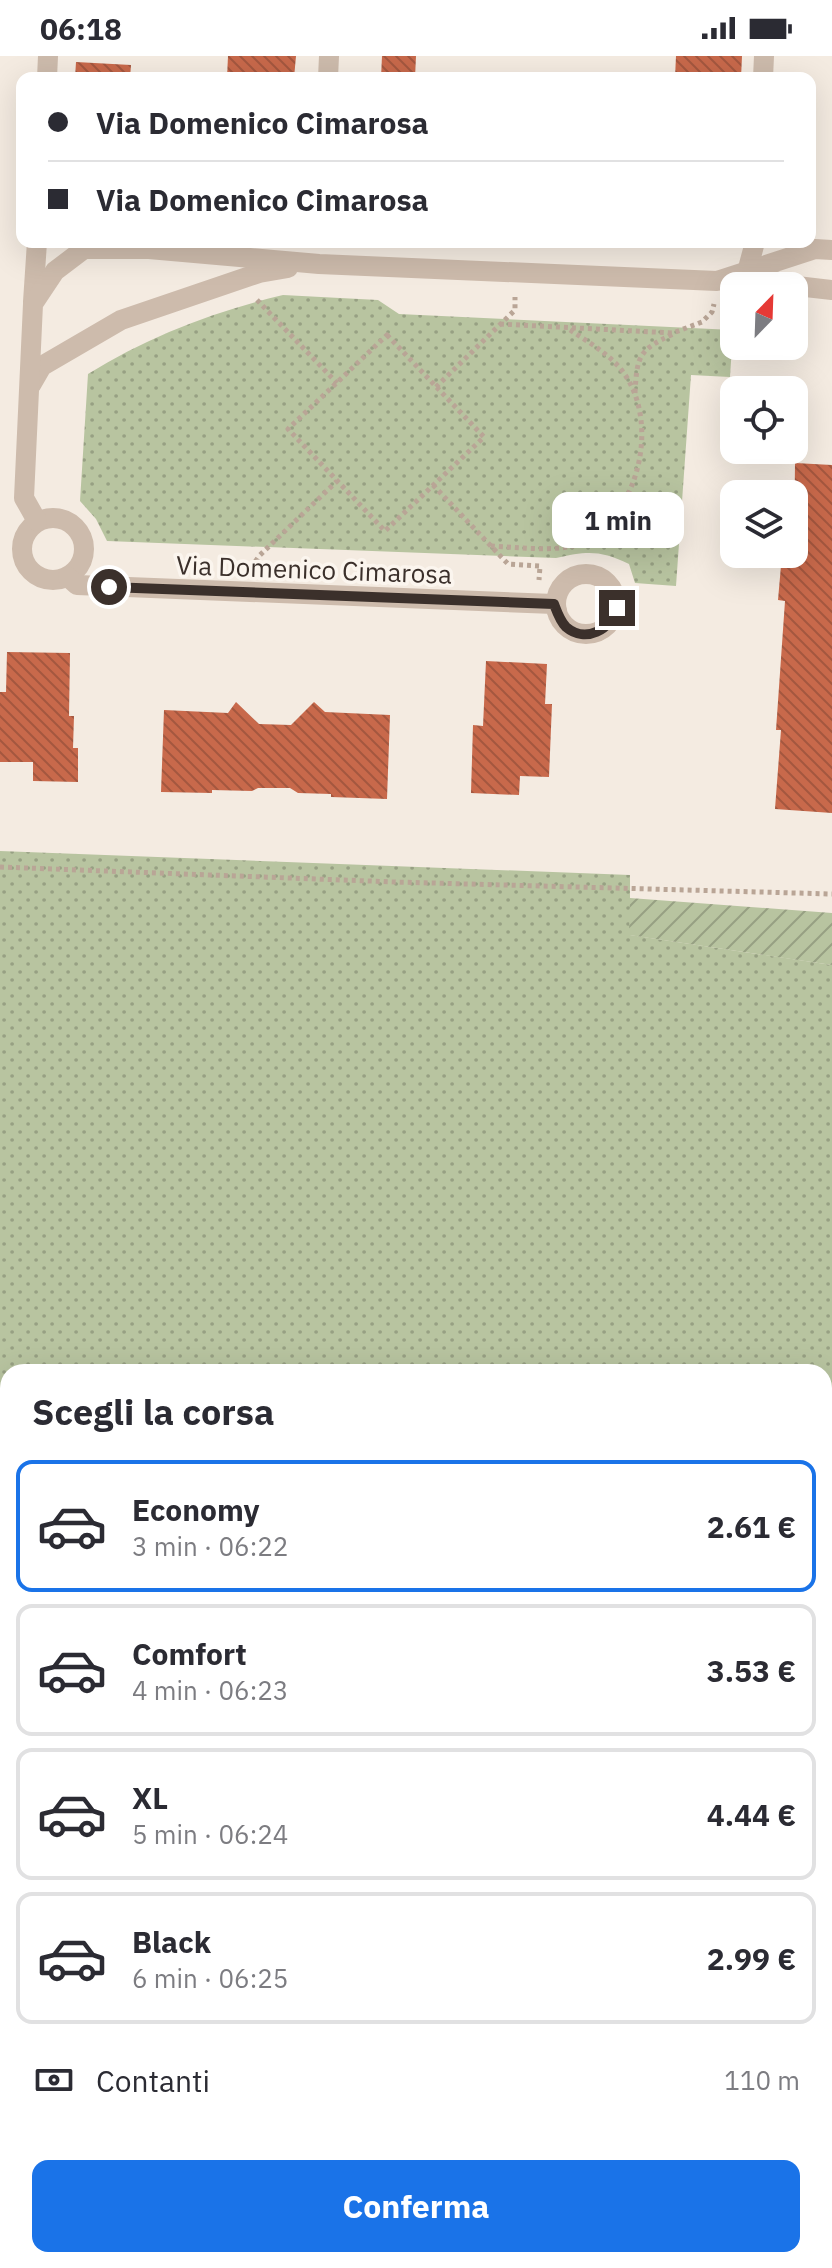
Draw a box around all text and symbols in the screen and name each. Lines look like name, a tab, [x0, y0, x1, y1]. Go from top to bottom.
text: 06:18	[40, 9, 122, 48]
text: Via Domenico Cimarosa	[96, 103, 429, 142]
text: Via Domenico Cimarosa	[96, 180, 429, 219]
north arrow	[720, 272, 808, 360]
map controls	[720, 272, 808, 568]
button: locate	[720, 376, 808, 464]
button: layers	[720, 480, 808, 568]
callout: 1 min	[551, 492, 683, 548]
text: 1 min	[584, 503, 652, 537]
street label: Via Domenico Cimarosa	[176, 547, 453, 591]
route start	[91, 569, 127, 605]
route end	[599, 590, 635, 626]
text: Scegli la corsa	[32, 1388, 275, 1435]
icon: car	[36, 1490, 108, 1562]
text: Economy	[132, 1490, 260, 1529]
text: 2.61 €	[707, 1507, 796, 1546]
text: 3 min · 06:22	[132, 1529, 288, 1563]
icon: car	[36, 1634, 108, 1706]
text: Comfort	[132, 1634, 247, 1673]
text: 3.53 €	[707, 1651, 796, 1690]
text: 4 min · 06:23	[132, 1673, 288, 1707]
icon: car	[36, 1778, 108, 1850]
text: XL	[132, 1778, 168, 1817]
text: 4.44 €	[707, 1795, 796, 1834]
text: 5 min · 06:24	[132, 1817, 288, 1851]
icon: car	[36, 1922, 108, 1994]
text: Black	[132, 1922, 211, 1961]
text: 2.99 €	[707, 1939, 796, 1978]
text: 6 min · 06:25	[132, 1961, 288, 1995]
icon: cash	[32, 2058, 76, 2102]
text: Contanti	[96, 2061, 210, 2100]
text: 110 m	[724, 2063, 800, 2097]
button: Conferma	[32, 2160, 800, 2252]

